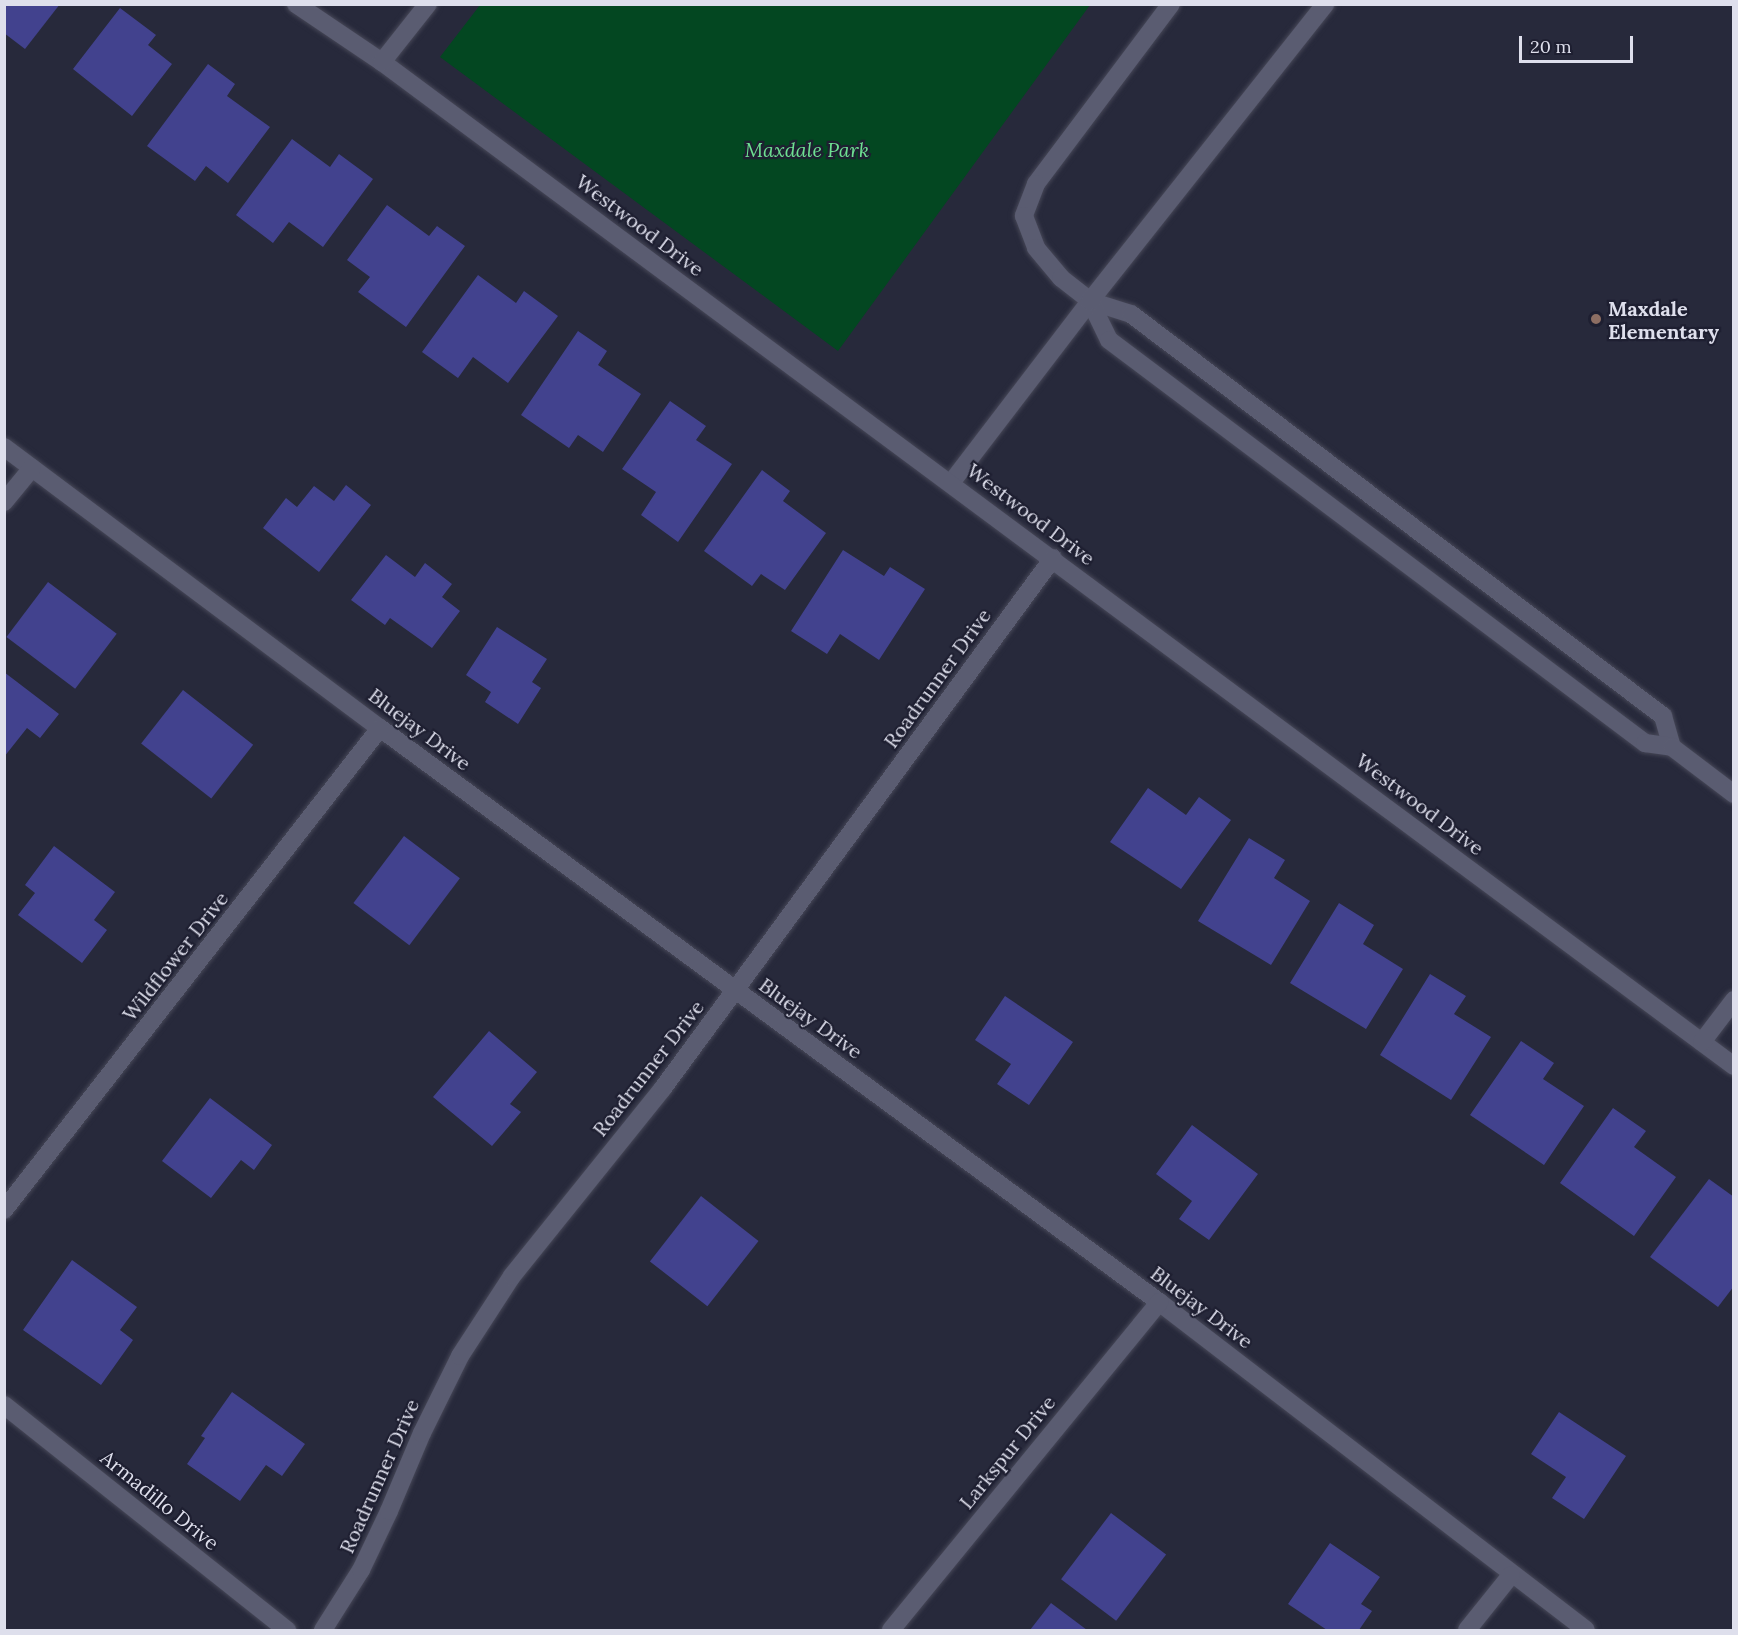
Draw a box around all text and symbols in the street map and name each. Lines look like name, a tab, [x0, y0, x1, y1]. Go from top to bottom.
scale bar	[1522, 24, 1636, 62]
text: 20 m	[1530, 35, 1572, 58]
park label: Maxdale Park	[745, 137, 869, 161]
street label: Westwood Drive	[571, 169, 709, 281]
place label: Maxdale Elementary	[1608, 296, 1719, 343]
marker: Maxdale Elementary	[1589, 312, 1603, 326]
street label: Westwood Drive	[962, 458, 1100, 570]
street label: Roadrunner Drive	[878, 604, 996, 752]
street label: Bluejay Drive	[364, 683, 476, 775]
street label: Westwood Drive	[1351, 748, 1489, 860]
street label: Wildflower Drive	[117, 887, 233, 1025]
street label: Bluejay Drive	[755, 973, 867, 1063]
street label: Roadrunner Drive	[587, 995, 709, 1141]
street label: Bluejay Drive	[1146, 1261, 1258, 1353]
street label: Larkspur Drive	[954, 1391, 1060, 1513]
street label: Roadrunner Drive	[334, 1395, 424, 1557]
street label: Armadillo Drive	[96, 1445, 224, 1555]

